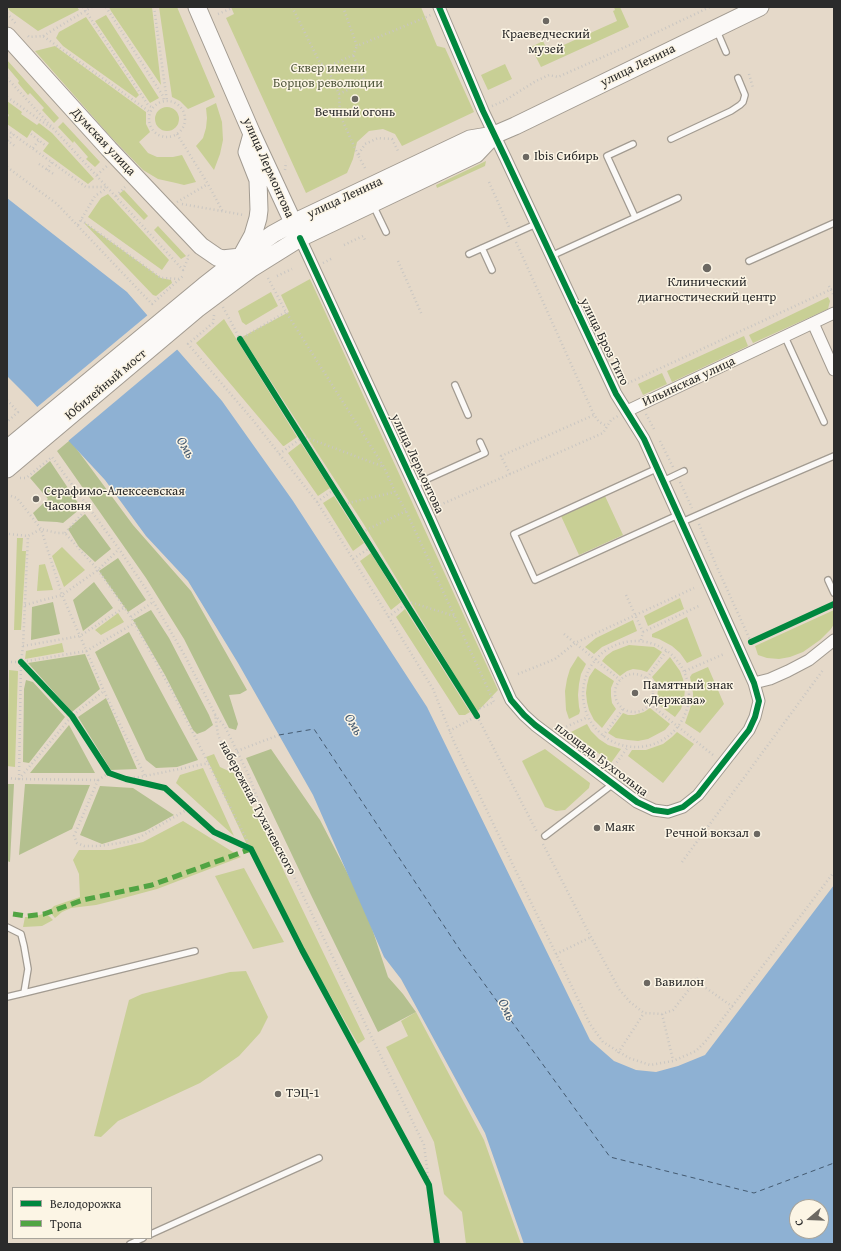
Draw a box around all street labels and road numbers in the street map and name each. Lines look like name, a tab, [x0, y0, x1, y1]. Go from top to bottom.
street label: улица Ленина	[598, 41, 678, 91]
street label: Думская улица	[67, 105, 139, 179]
street label: улица Лермонтова	[239, 115, 297, 221]
street label: улица Ленина	[305, 174, 385, 222]
street label: улица Броз Тито	[576, 296, 632, 388]
street label: Юбилейный мост	[62, 346, 150, 424]
street label: Ильинская улица	[640, 354, 738, 410]
street label: улица Лермонтова	[387, 412, 447, 516]
street label: площадь Бухгольца	[551, 720, 651, 800]
street label: набережная Тухачевского	[215, 738, 299, 878]

